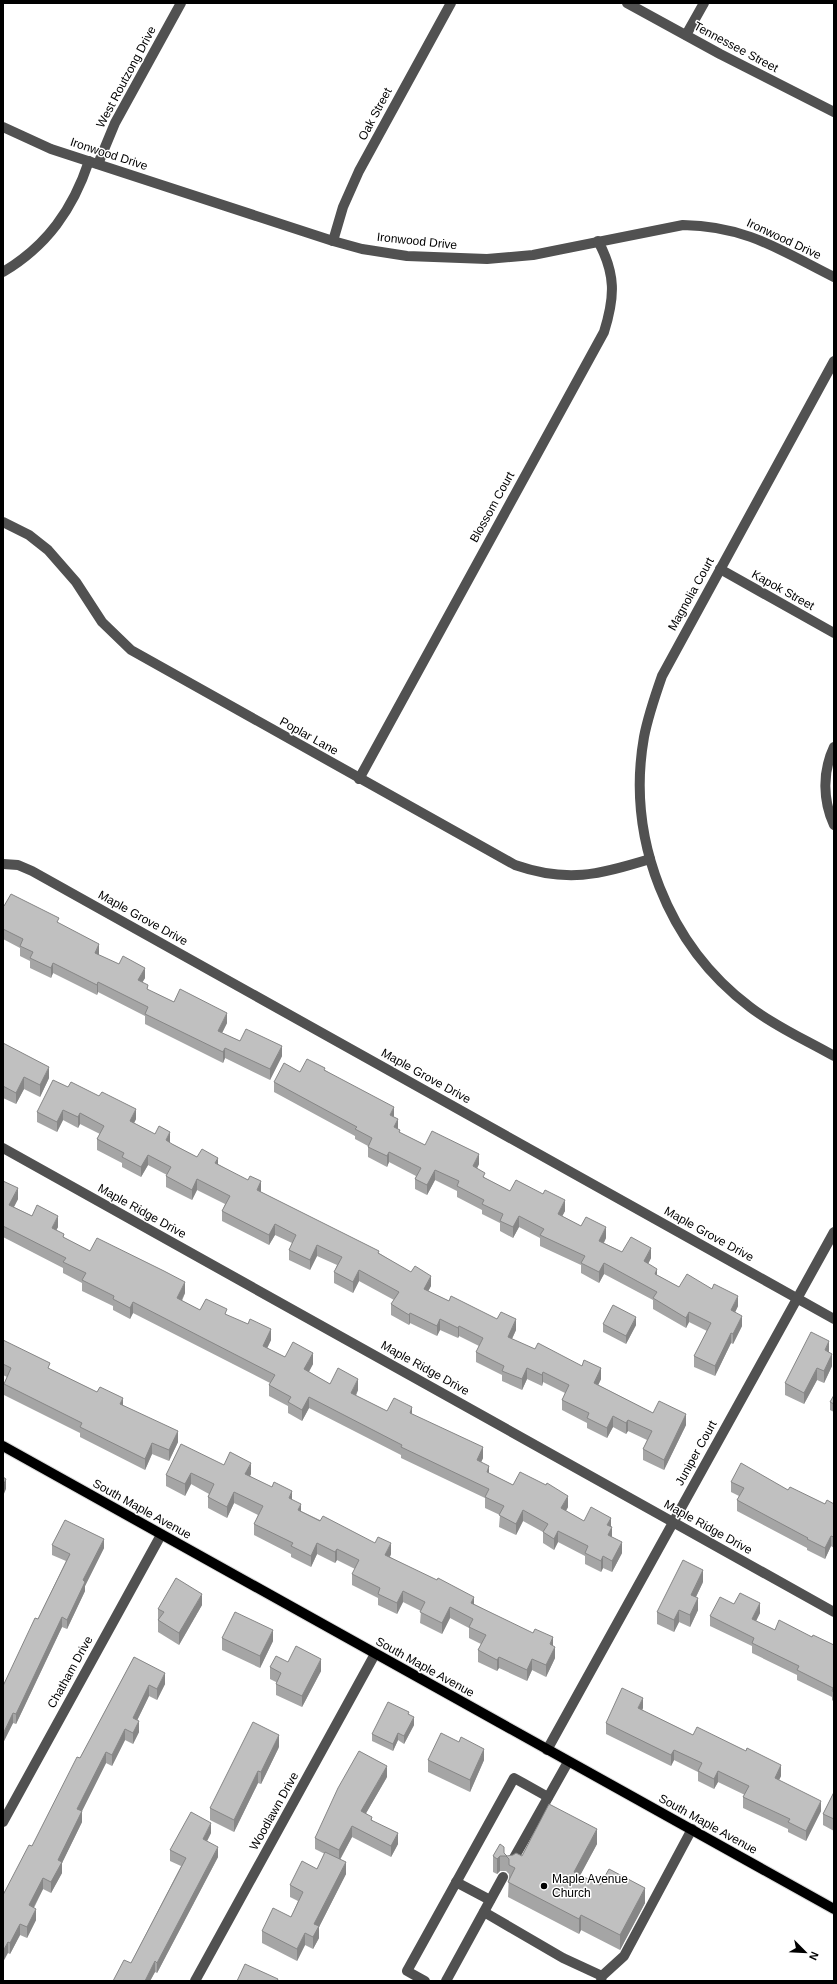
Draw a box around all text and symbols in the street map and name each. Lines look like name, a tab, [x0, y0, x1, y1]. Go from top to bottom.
street label: Tennessee Street	[691, 19, 781, 75]
street label: West Routzong Drive	[93, 23, 159, 130]
street label: Oak Street	[355, 85, 395, 143]
street label: Ironwood Drive	[68, 135, 150, 173]
street label: Ironwood Drive	[744, 216, 824, 263]
street label: Ironwood Drive	[376, 230, 458, 252]
street label: Blossom Court	[467, 469, 518, 545]
street label: Magnolia Court	[665, 554, 717, 633]
street label: Kapok Street	[749, 567, 817, 613]
street label: Poplar Lane	[277, 714, 341, 758]
street label: Maple Grove Drive	[96, 888, 190, 949]
street label: Maple Grove Drive	[379, 1046, 473, 1107]
street label: Maple Ridge Drive	[95, 1181, 189, 1241]
street label: Maple Grove Drive	[662, 1204, 756, 1265]
street label: Maple Ridge Drive	[378, 1338, 472, 1398]
street label: Juniper Court	[672, 1418, 720, 1488]
street label: South Maple Avenue	[90, 1476, 194, 1542]
street label: Maple Ridge Drive	[661, 1497, 755, 1557]
street label: Chatham Drive	[44, 1633, 96, 1710]
street label: South Maple Avenue	[373, 1634, 477, 1700]
street label: Woodlawn Drive	[247, 1769, 301, 1853]
street label: South Maple Avenue	[656, 1791, 760, 1857]
place label: Maple Avenue Church	[552, 1872, 628, 1900]
marker: Maple Avenue Church	[539, 1881, 549, 1891]
north arrow	[785, 1932, 825, 1972]
text: N	[807, 1950, 821, 1962]

